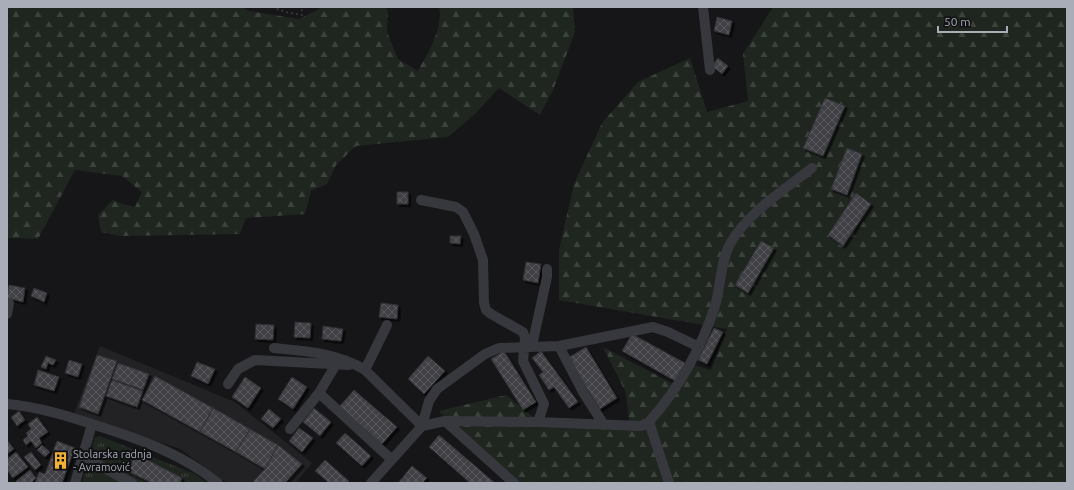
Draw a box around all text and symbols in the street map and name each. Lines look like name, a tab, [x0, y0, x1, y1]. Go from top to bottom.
scale bar	[938, 8, 1007, 34]
text: 50 m	[944, 15, 971, 28]
place label: Stolarska radnja - Avramović	[73, 448, 152, 473]
building icon: Stolarska radnja - Avramović	[50, 450, 70, 470]

